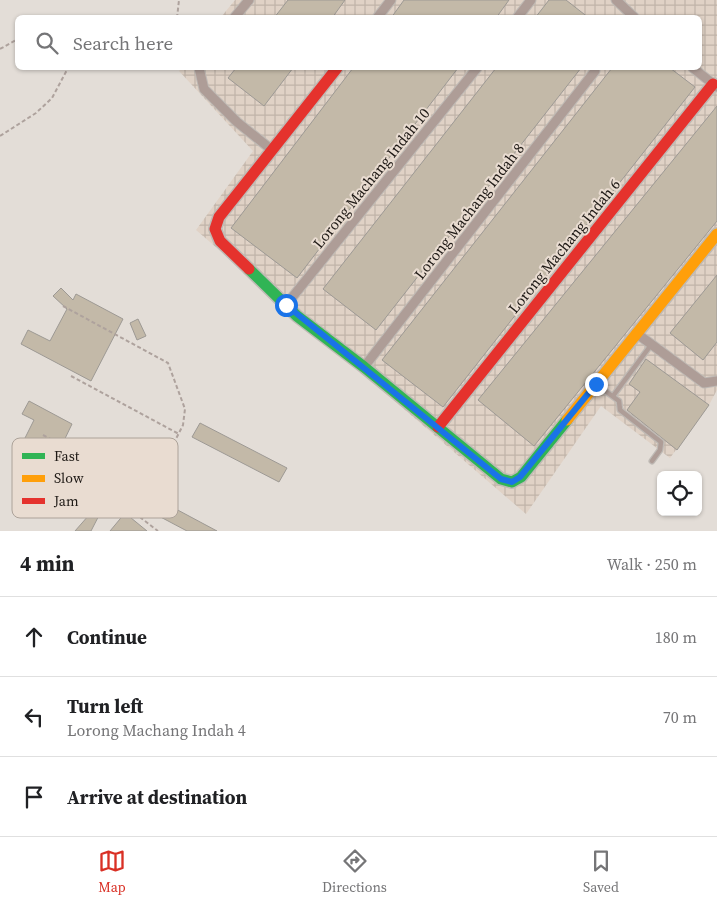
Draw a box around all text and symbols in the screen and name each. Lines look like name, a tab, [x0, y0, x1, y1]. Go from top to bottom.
search box	[15, 15, 702, 70]
icon: search	[33, 29, 61, 57]
text: Search here	[73, 30, 173, 56]
street label: Lorong Machang Indah 10	[308, 103, 434, 253]
street label: Lorong Machang Indah 8	[409, 139, 529, 283]
street label: Lorong Machang Indah 6	[503, 174, 625, 318]
route start	[275, 294, 298, 317]
route end	[585, 373, 608, 396]
legend	[12, 438, 178, 518]
text: Fast	[54, 446, 80, 466]
text: Slow	[54, 468, 84, 488]
map controls	[657, 471, 702, 516]
button: locate	[657, 471, 702, 516]
text: Jam	[53, 491, 79, 511]
text: 4 min	[20, 549, 75, 578]
text: Walk · 250 m	[607, 553, 697, 575]
icon: ahead	[20, 623, 48, 651]
text: Continue	[67, 624, 147, 650]
text: 180 m	[655, 626, 697, 648]
text: Turn left	[67, 693, 143, 719]
icon: left	[20, 703, 48, 731]
text: 70 m	[663, 706, 697, 728]
text: Lorong Machang Indah 4	[67, 719, 246, 741]
icon: arrive	[20, 783, 48, 811]
text: Arrive at destination	[67, 784, 247, 810]
tab: Map	[98, 847, 126, 897]
tab: Directions	[322, 847, 387, 897]
tab: Saved	[583, 847, 619, 897]

